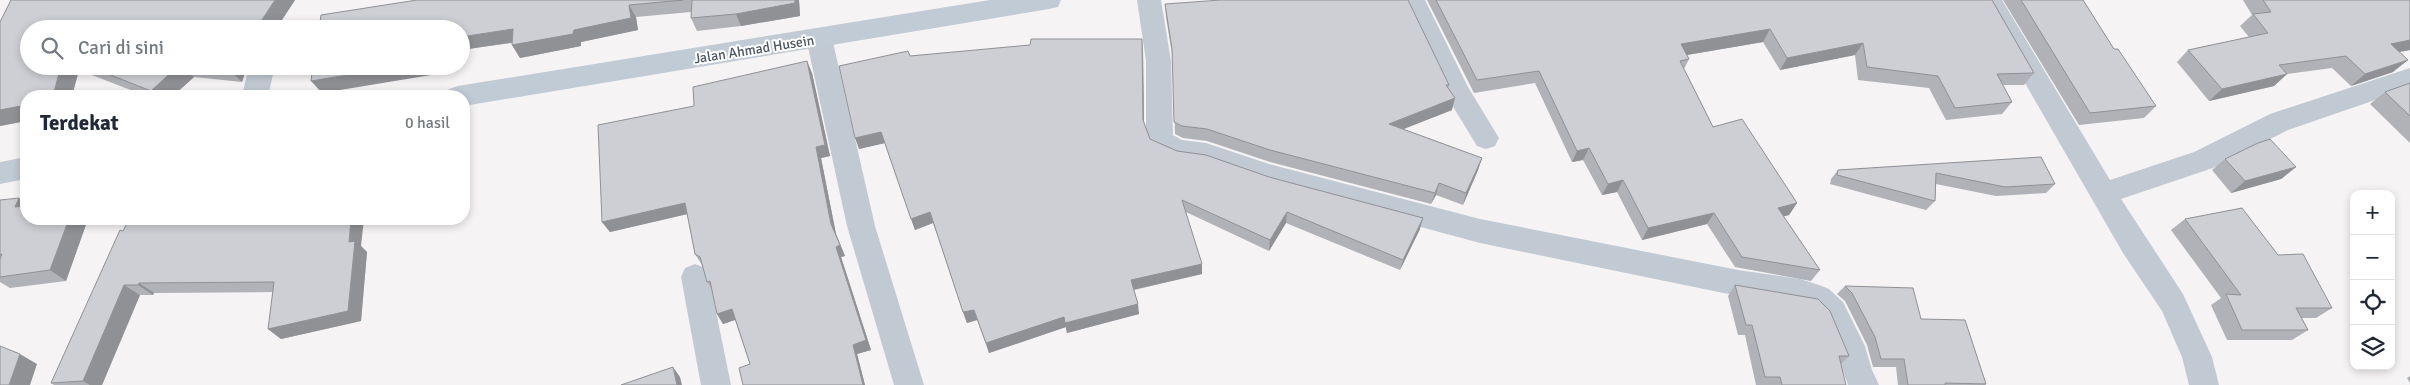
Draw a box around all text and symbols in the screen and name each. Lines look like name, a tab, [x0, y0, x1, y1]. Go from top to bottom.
search box	[20, 20, 470, 75]
street label: Jalan Ahmad Husein	[693, 32, 815, 67]
icon: search	[38, 34, 66, 62]
text: Cari di sini	[78, 36, 164, 60]
text: Terdekat	[40, 110, 119, 136]
text: 0 hasil	[405, 113, 450, 133]
map controls	[2350, 190, 2395, 370]
button: +	[2350, 190, 2395, 235]
button: −	[2350, 235, 2395, 280]
button: locate	[2350, 280, 2395, 325]
button: layers	[2350, 325, 2395, 370]

